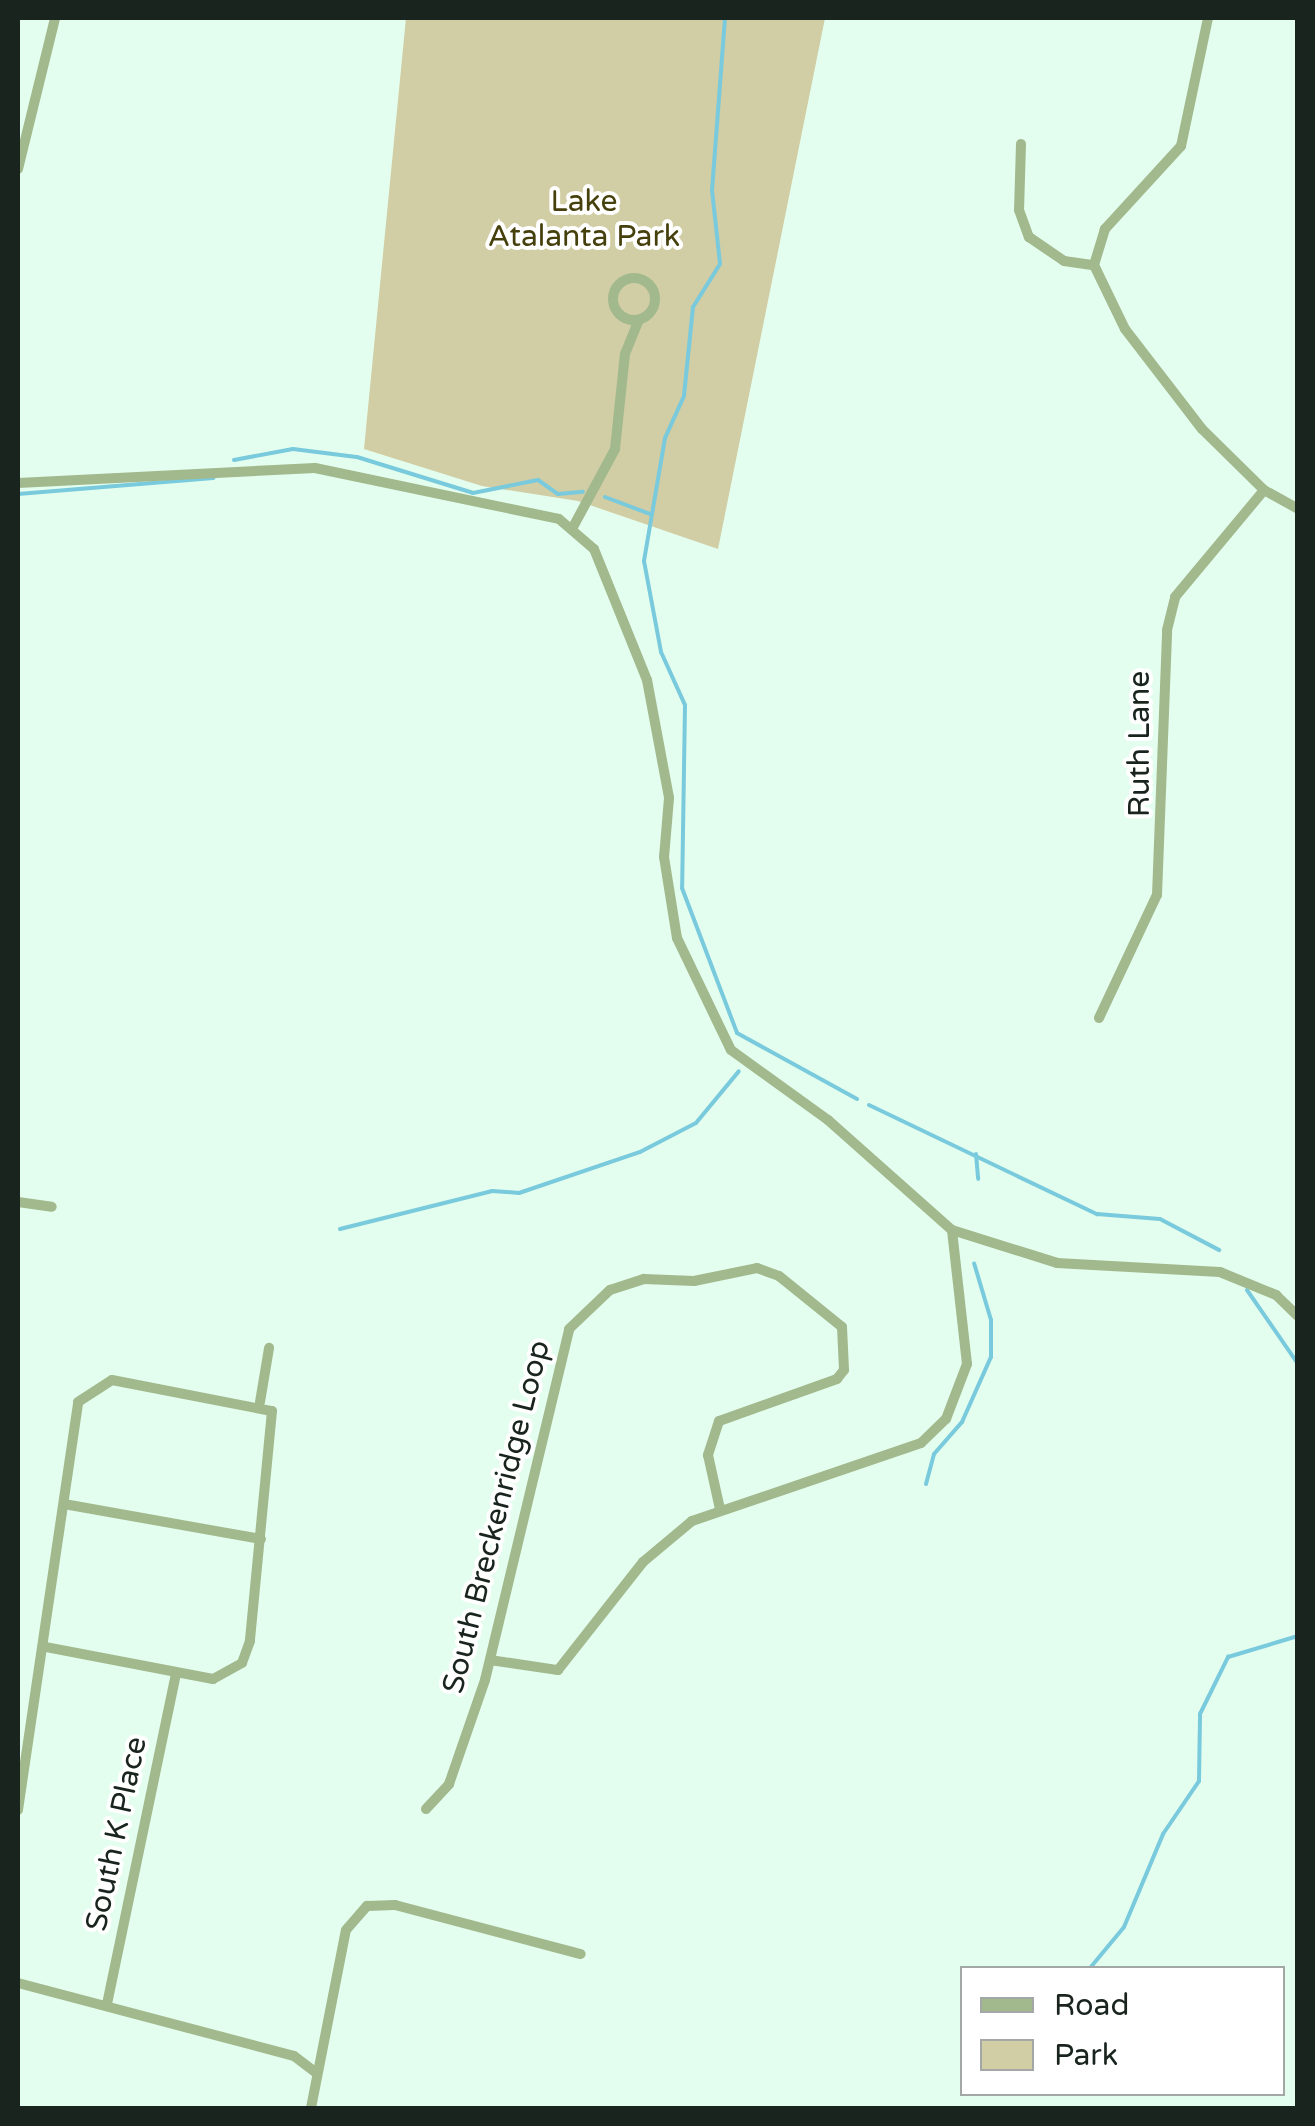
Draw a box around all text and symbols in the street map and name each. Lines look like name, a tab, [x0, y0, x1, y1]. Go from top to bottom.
park label: Lake Atalanta Park	[488, 184, 680, 254]
street label: Ruth Lane	[1122, 671, 1158, 817]
street label: South Breckenridge Loop	[436, 1337, 558, 1697]
street label: South K Place	[79, 1734, 155, 1934]
legend	[960, 1966, 1285, 2096]
text: Road	[1054, 1987, 1129, 2024]
text: Park	[1054, 2037, 1118, 2074]

